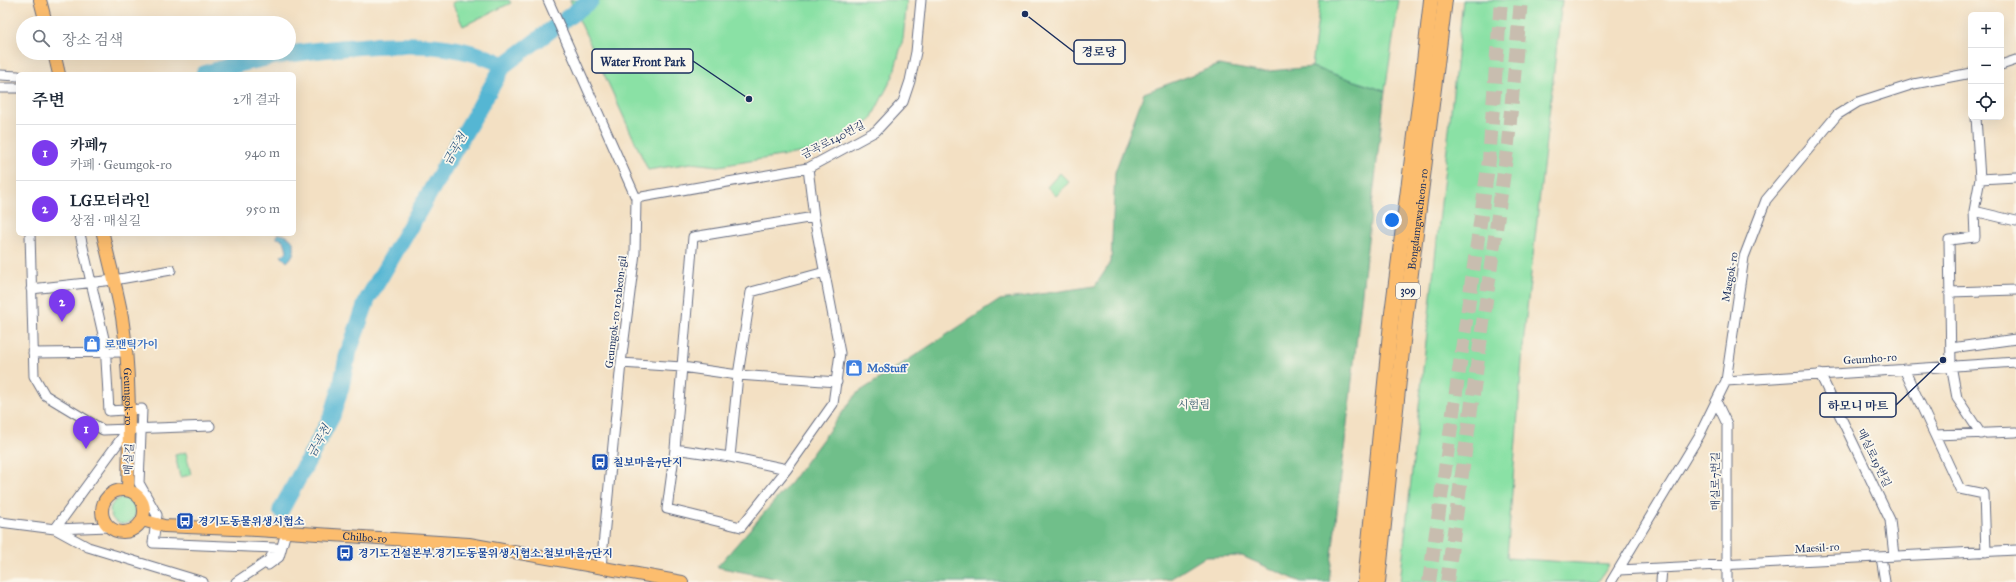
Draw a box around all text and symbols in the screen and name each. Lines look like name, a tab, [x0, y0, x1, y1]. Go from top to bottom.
map controls	[1968, 12, 2004, 120]
button: +	[1968, 12, 2004, 48]
search box	[16, 16, 296, 60]
icon: search	[30, 27, 52, 49]
text: 장소 검색	[62, 31, 123, 49]
callout: 경로당	[1074, 40, 1125, 64]
text: 경로당	[1082, 45, 1117, 59]
button: −	[1968, 48, 2004, 84]
callout: Water Front Park	[592, 49, 693, 73]
text: Water Front Park	[600, 55, 686, 69]
button: locate	[1968, 84, 2004, 120]
text: 주변	[32, 90, 65, 111]
text: 2개 결과	[233, 92, 280, 108]
street label: 금곡로140번길	[799, 118, 867, 162]
water label: 금곡천	[440, 129, 470, 168]
text: 카페7	[70, 136, 107, 154]
text: 1	[42, 145, 48, 161]
text: 940 m	[244, 145, 280, 161]
text: 카페 · Geumgok-ro	[70, 157, 172, 173]
street label: Bongdamgwacheon-ro	[1405, 168, 1430, 270]
text: LG모터라인	[70, 192, 150, 210]
text: 2	[42, 201, 48, 217]
text: 950 m	[246, 201, 280, 217]
your location	[1382, 210, 1402, 230]
text: 상점 · 매실길	[70, 213, 141, 229]
street label: Maegok-ro	[1719, 251, 1741, 303]
street label: Geumgok-ro 102beon-gil	[603, 255, 629, 369]
road number: 309	[1396, 283, 1420, 299]
pin: 2	[49, 289, 75, 322]
shop icon: 로맨틱가이	[82, 334, 102, 354]
place label: 로맨틱가이	[104, 338, 158, 351]
street label: Geumho-ro	[1843, 351, 1898, 367]
shop icon: MoStuff	[844, 358, 864, 378]
place label: MoStuff	[867, 362, 909, 375]
street label: Geumgok-ro	[121, 367, 135, 426]
callout: 하모니 마트	[1820, 393, 1896, 417]
park label: 시험림	[1178, 398, 1210, 411]
text: 하모니 마트	[1828, 399, 1889, 413]
pin: 1	[73, 416, 99, 449]
water label: 금곡천	[304, 421, 334, 460]
street label: 매실로19번길	[1854, 427, 1894, 489]
street label: 매실길	[121, 443, 137, 475]
street label: 매실로7번길	[1709, 451, 1722, 511]
bus stop icon: 칠보마을7단지	[590, 452, 610, 472]
place label: 칠보마을7단지	[613, 456, 683, 469]
bus stop icon: 경기도동물위생시험소	[175, 511, 195, 531]
place label: 경기도동물위생시험소	[198, 515, 305, 528]
street label: Chilbo-ro	[342, 529, 388, 545]
street label: Maesil-ro	[1794, 540, 1840, 556]
bus stop icon: 경기도건설본부.경기도동물위생시험소.철보마을7단지	[335, 543, 355, 563]
place label: 경기도건설본부.경기도동물위생시험소.철보마을7단지	[358, 547, 613, 560]

